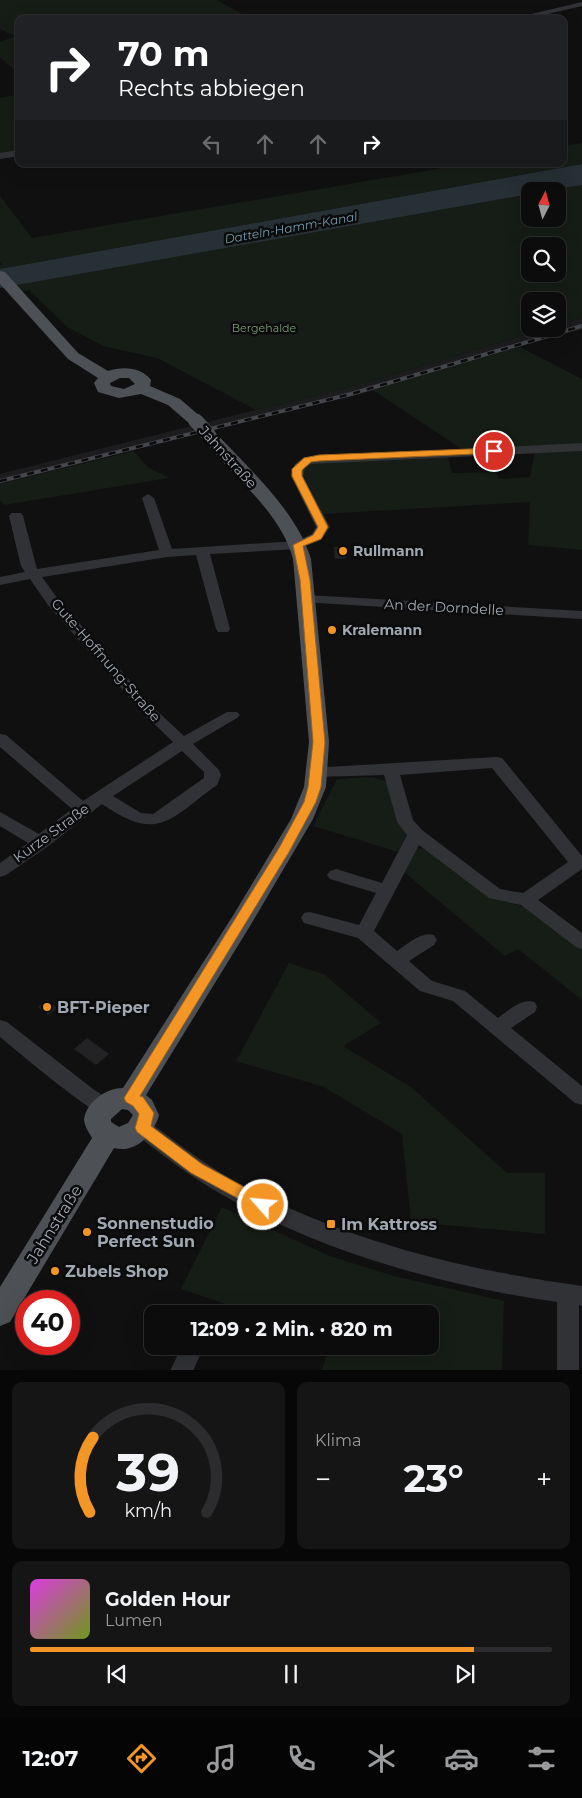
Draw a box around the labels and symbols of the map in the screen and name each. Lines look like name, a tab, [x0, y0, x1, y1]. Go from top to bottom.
north arrow	[521, 182, 566, 228]
water label: Datteln-Hamm-Kanal	[223, 208, 359, 247]
park label: Bergehalde	[232, 321, 297, 335]
street label: Jahnstraße	[195, 421, 261, 492]
pin	[473, 430, 515, 472]
place label: Rullmann	[353, 542, 424, 560]
marker: Rullmann	[337, 545, 349, 557]
street label: Gute-Hoffnung-Straße	[47, 595, 165, 725]
street label: An der Dorndelle	[384, 595, 504, 619]
place label: Kralemann	[342, 621, 422, 639]
marker: Kralemann	[326, 624, 338, 636]
street label: Kurze Straße	[10, 799, 92, 867]
place label: BFT-Pieper	[57, 998, 150, 1017]
marker: BFT-Pieper	[41, 1001, 53, 1013]
position arrow	[236, 1178, 288, 1230]
street label: Jahnstraße	[22, 1182, 86, 1268]
place label: Sonnenstudio Perfect Sun	[97, 1214, 214, 1251]
place label: Im Kattross	[341, 1215, 438, 1234]
marker: Im Kattross	[325, 1218, 337, 1230]
marker: Sonnenstudio Perfect Sun	[81, 1226, 93, 1238]
place label: Zubels Shop	[65, 1262, 169, 1281]
marker: Zubels Shop	[49, 1265, 61, 1277]
speed limit sign: 40	[15, 1290, 80, 1355]

